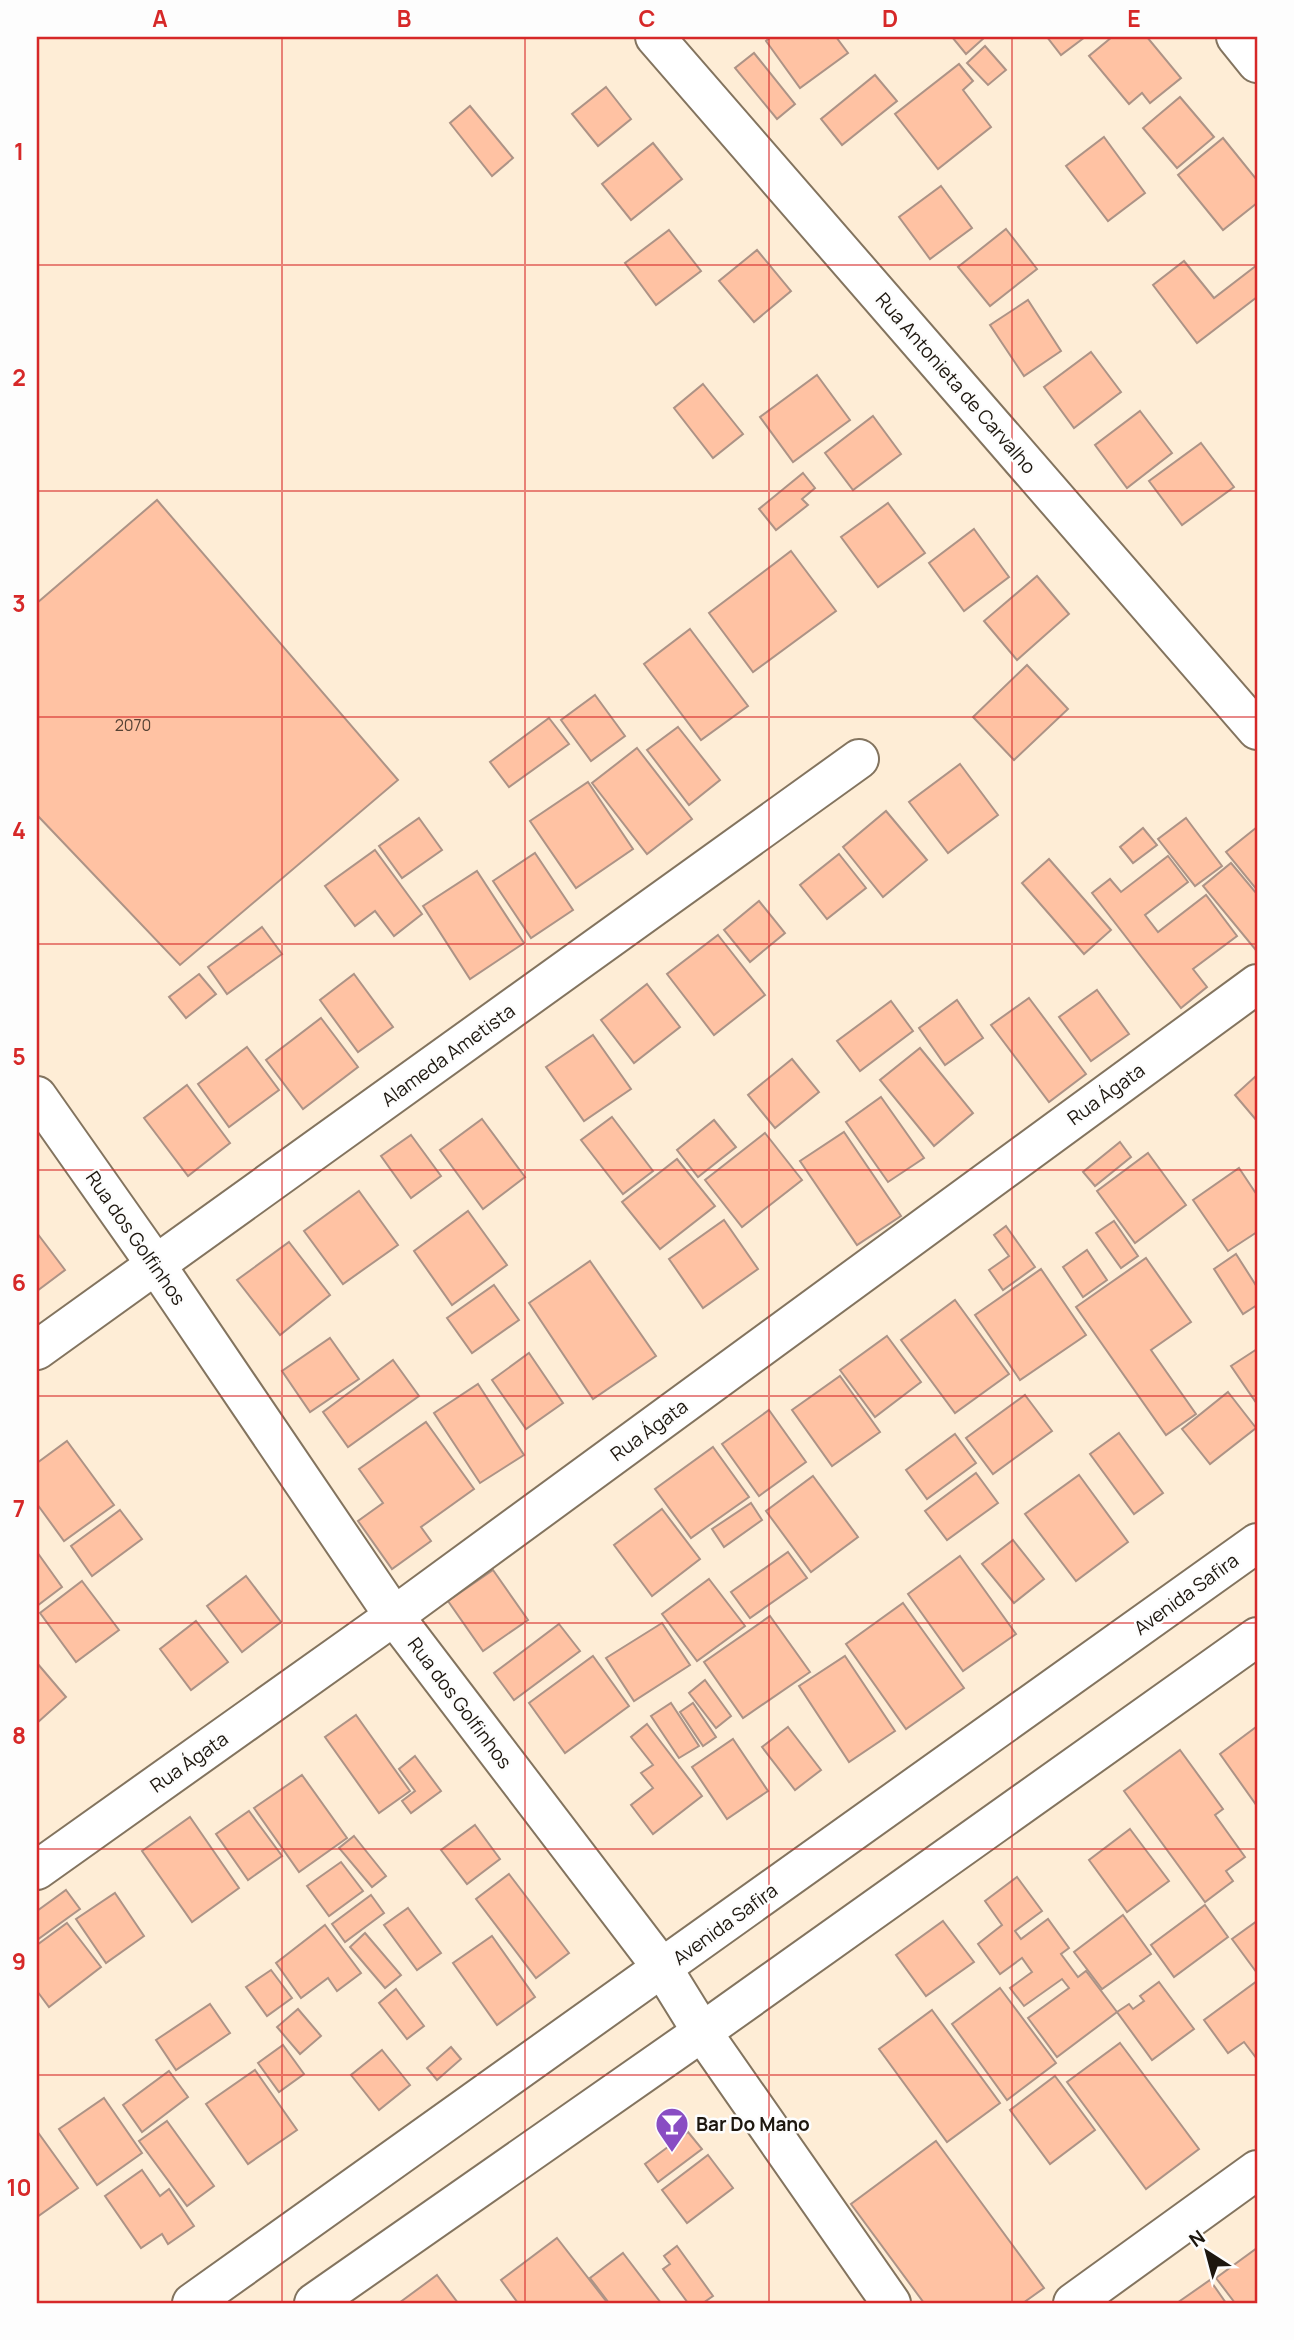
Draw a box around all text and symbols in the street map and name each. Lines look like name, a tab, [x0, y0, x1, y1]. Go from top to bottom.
text: A	[152, 2, 168, 34]
text: B	[397, 2, 411, 34]
text: C	[639, 2, 656, 34]
text: D	[882, 2, 898, 34]
text: E	[1127, 2, 1141, 34]
text: 1	[14, 135, 24, 167]
street label: Rua Antonieta de Carvalho	[870, 287, 1042, 479]
text: 2	[12, 361, 26, 393]
text: 3	[12, 587, 26, 619]
house number: 2070	[115, 714, 151, 736]
text: 4	[12, 814, 26, 846]
street label: Alameda Ametista	[376, 998, 520, 1112]
text: 5	[12, 1040, 26, 1072]
street label: Rua Ágata	[1062, 1057, 1150, 1131]
street label: Rua dos Golfinhos	[80, 1166, 192, 1310]
text: 6	[12, 1266, 26, 1298]
street label: Rua Ágata	[605, 1393, 693, 1467]
text: 7	[13, 1492, 25, 1524]
street label: Avenida Safira	[1128, 1547, 1244, 1641]
street label: Rua dos Golfinhos	[402, 1632, 518, 1774]
text: 8	[12, 1719, 26, 1751]
street label: Rua Ágata	[145, 1726, 233, 1798]
street label: Avenida Safira	[667, 1877, 783, 1971]
text: 9	[12, 1945, 26, 1977]
bar icon: Bar Do Mano	[653, 2105, 691, 2154]
place label: Bar Do Mano	[696, 2111, 810, 2137]
text: 10	[6, 2171, 32, 2203]
north arrow	[1172, 2218, 1242, 2288]
text: N	[1184, 2224, 1210, 2253]

